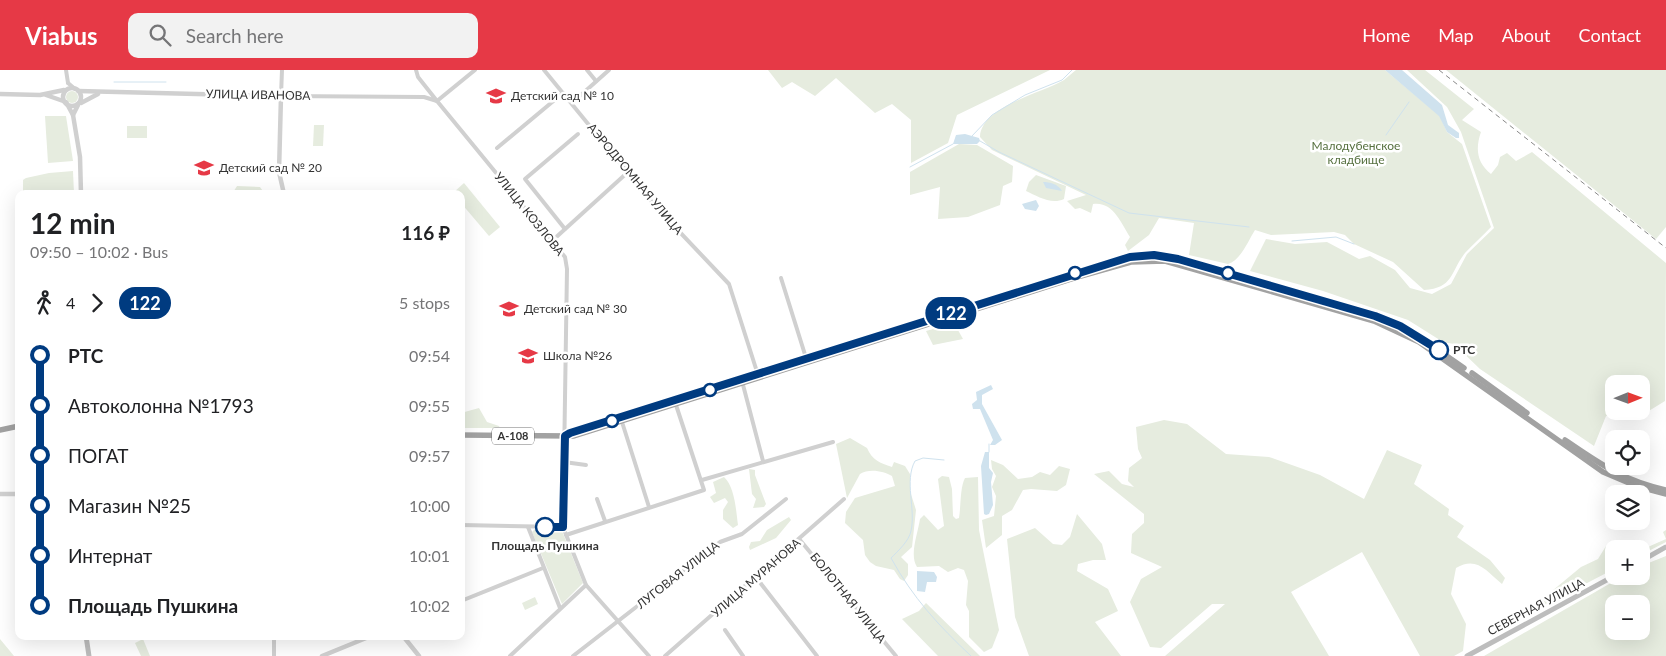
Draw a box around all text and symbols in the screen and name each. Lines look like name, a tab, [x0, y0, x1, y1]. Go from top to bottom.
search box	[128, 13, 478, 58]
text: Viabus	[25, 21, 98, 50]
icon: search	[146, 21, 174, 49]
text: Search here	[186, 24, 284, 47]
text: Home	[1362, 24, 1410, 46]
text: Map	[1438, 24, 1474, 46]
text: About	[1502, 24, 1551, 46]
text: Contact	[1579, 24, 1641, 46]
school or university icon: Детский сад № 10	[485, 85, 507, 107]
street label: УЛИЦА ИВАНОВА	[206, 86, 311, 103]
place label: Детский сад № 10	[511, 88, 614, 103]
street label: АЭРОДРОМНАЯ УЛИЦА	[584, 120, 687, 238]
park label: Малодубенское кладбище	[1312, 138, 1400, 167]
school or university icon: Детский сад № 20	[193, 157, 215, 179]
place label: Детский сад № 20	[219, 160, 322, 175]
street label: УЛИЦА КОЗЛОВА	[491, 169, 568, 259]
text: 12 min	[30, 206, 116, 240]
text: 116 ₽	[401, 221, 450, 244]
text: 09:50 – 10:02 · Bus	[30, 242, 168, 261]
unlabelled marker	[1068, 266, 1082, 280]
unlabelled marker	[1221, 266, 1235, 280]
icon: walk	[30, 289, 58, 317]
icon: forward	[83, 289, 111, 317]
text: 122	[129, 292, 161, 314]
text: 4	[66, 293, 75, 312]
text: 5 stops	[399, 293, 450, 312]
line badge: 122	[922, 297, 980, 329]
school or university icon: Детский сад № 30	[498, 298, 520, 320]
place label: Детский сад № 30	[524, 301, 627, 316]
text: 122	[935, 302, 967, 324]
marker: РТС	[1429, 340, 1449, 360]
place label: РТС	[1453, 342, 1475, 357]
text: РТС	[68, 344, 103, 367]
school or university icon: Школа №26	[517, 345, 539, 367]
text: 09:54	[409, 346, 450, 365]
place label: Школа №26	[543, 348, 612, 363]
north arrow	[1605, 375, 1650, 420]
map controls	[1605, 375, 1650, 640]
unlabelled marker	[703, 383, 717, 397]
text: Автоколонна №1793	[68, 394, 254, 417]
text: 09:55	[409, 396, 450, 415]
unlabelled marker	[605, 414, 619, 428]
road number: А-108	[492, 428, 534, 444]
button: locate	[1605, 430, 1650, 475]
text: ПОГАТ	[68, 444, 128, 467]
text: 09:57	[409, 446, 450, 465]
button: layers	[1605, 485, 1650, 530]
text: Магазин №25	[68, 494, 191, 517]
text: 10:00	[409, 496, 450, 515]
marker: Площадь Пушкина	[535, 517, 555, 537]
street label: УЛИЦА МУРАНОВА	[708, 534, 804, 620]
street label: ЛУГОВАЯ УЛИЦА	[633, 537, 723, 612]
place label: Площадь Пушкина	[491, 538, 599, 553]
button: +	[1605, 540, 1650, 585]
text: Интернат	[68, 544, 152, 567]
text: 10:01	[409, 546, 450, 565]
street label: БОЛОТНАЯ УЛИЦА	[807, 549, 890, 647]
street label: СЕВЕРНАЯ УЛИЦА	[1485, 574, 1587, 638]
text: Площадь Пушкина	[68, 594, 238, 617]
button: −	[1605, 595, 1650, 640]
text: 10:02	[409, 596, 450, 615]

